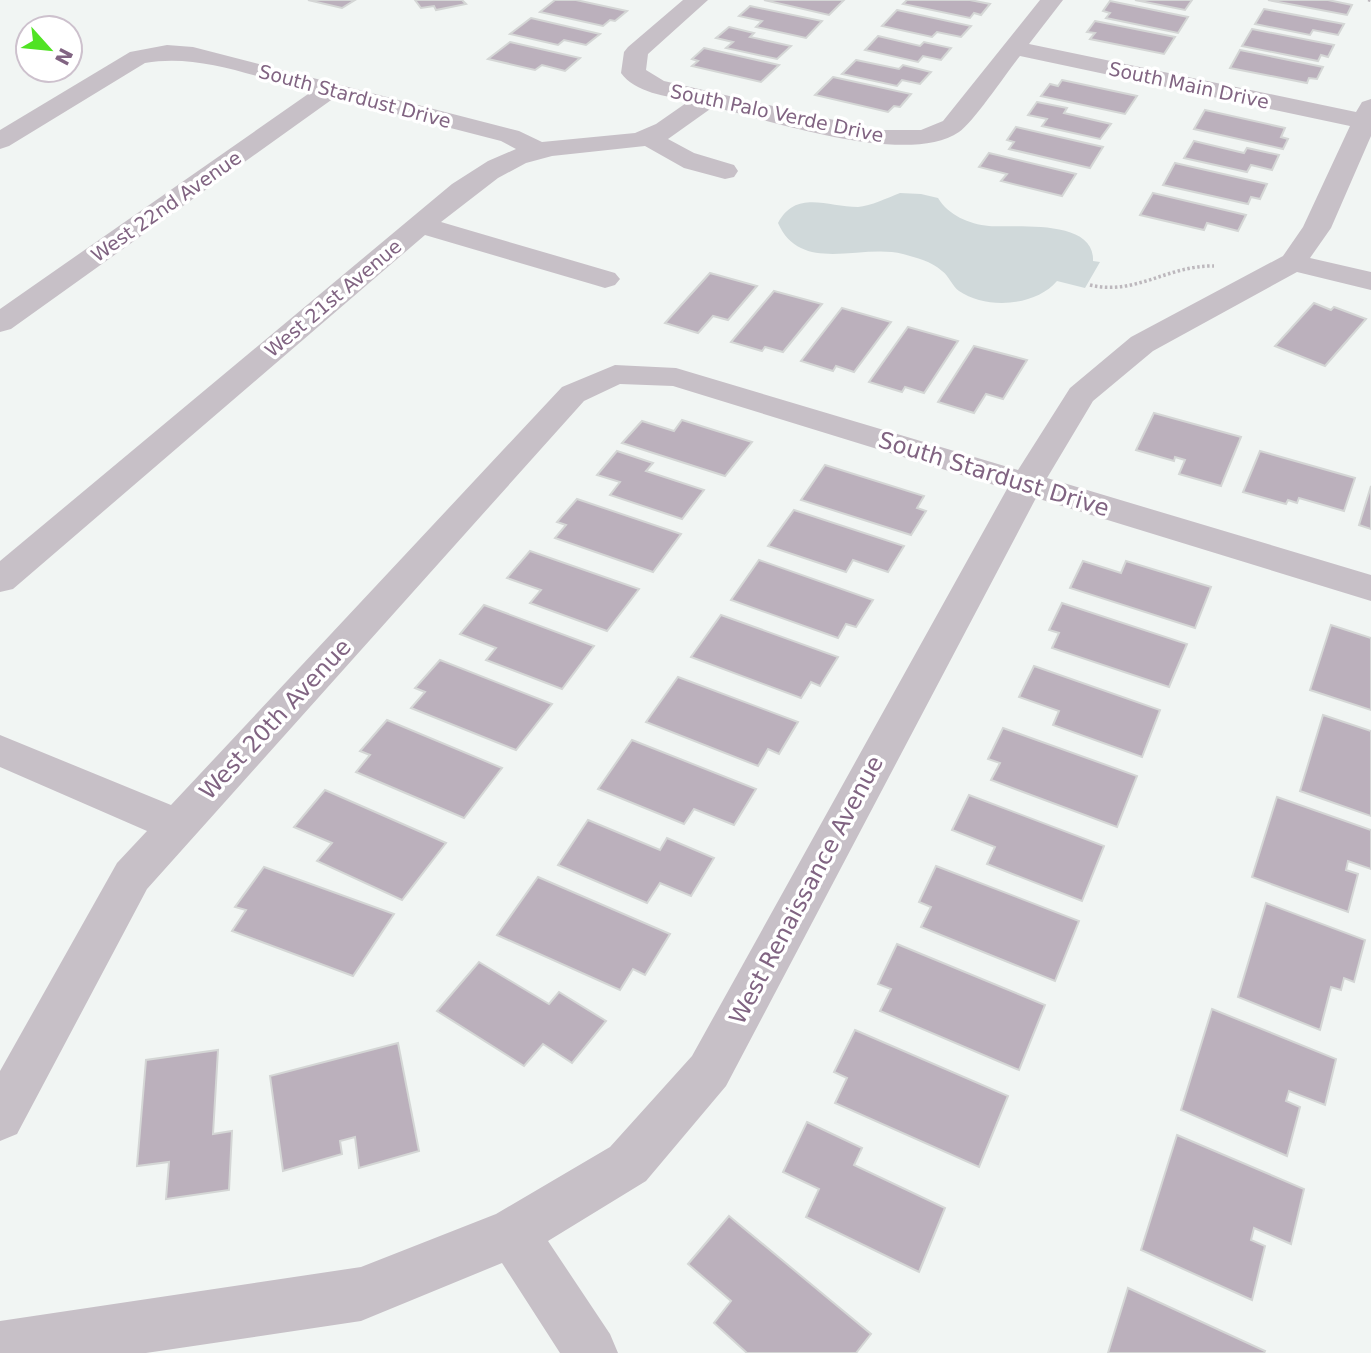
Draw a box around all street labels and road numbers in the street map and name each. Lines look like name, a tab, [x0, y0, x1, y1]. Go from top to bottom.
street label: South Main Drive	[1107, 57, 1271, 113]
street label: South Stardust Drive	[257, 60, 453, 132]
street label: South Palo Verde Drive	[668, 80, 886, 146]
street label: West 22nd Avenue	[87, 146, 245, 266]
street label: West 21st Avenue	[260, 235, 406, 361]
street label: South Stardust Drive	[876, 427, 1112, 521]
street label: West 20th Avenue	[194, 634, 356, 804]
street label: West Renaissance Avenue	[724, 751, 888, 1029]

